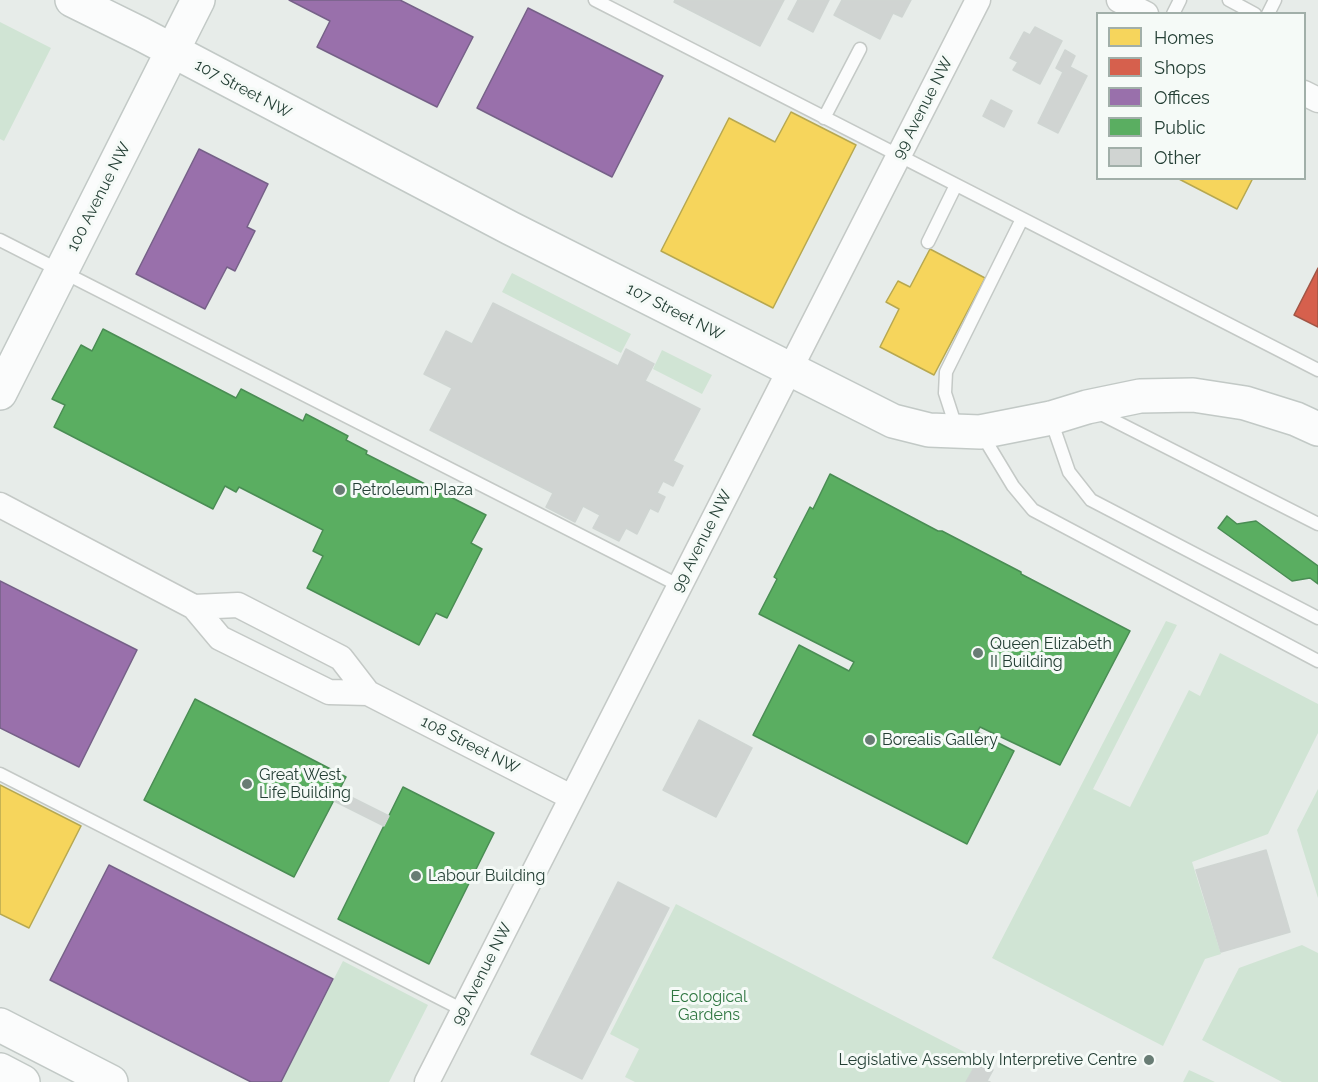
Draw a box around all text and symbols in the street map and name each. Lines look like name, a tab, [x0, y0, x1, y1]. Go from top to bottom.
legend	[1096, 12, 1306, 180]
text: Homes	[1154, 27, 1214, 48]
street label: 99 Avenue NW	[889, 54, 957, 162]
street label: 107 Street NW	[191, 55, 295, 123]
text: Shops	[1154, 57, 1206, 78]
text: Offices	[1154, 87, 1210, 108]
text: Public	[1154, 117, 1206, 138]
street label: 100 Avenue NW	[63, 139, 135, 255]
text: Other	[1154, 147, 1201, 168]
street label: 107 Street NW	[623, 279, 727, 345]
place label: Petroleum Plaza	[352, 480, 473, 500]
marker: Petroleum Plaza	[333, 483, 347, 497]
street label: 99 Avenue NW	[668, 487, 736, 595]
place label: Queen Elizabeth II Building	[990, 634, 1112, 672]
marker: Queen Elizabeth II Building	[971, 646, 985, 660]
street label: 108 Street NW	[418, 712, 522, 778]
place label: Borealis Gallery	[882, 730, 998, 750]
marker: Borealis Gallery	[863, 733, 877, 747]
place label: Great West Life Building	[259, 765, 351, 803]
marker: Great West Life Building	[240, 777, 254, 791]
place label: Labour Building	[428, 866, 545, 886]
marker: Labour Building	[409, 869, 423, 883]
street label: 99 Avenue NW	[448, 920, 516, 1028]
park label: Ecological Gardens	[671, 987, 747, 1025]
place label: Legislative Assembly Interpretive Centre	[839, 1050, 1137, 1070]
marker: Legislative Assembly Interpretive Centre	[1142, 1053, 1156, 1067]

